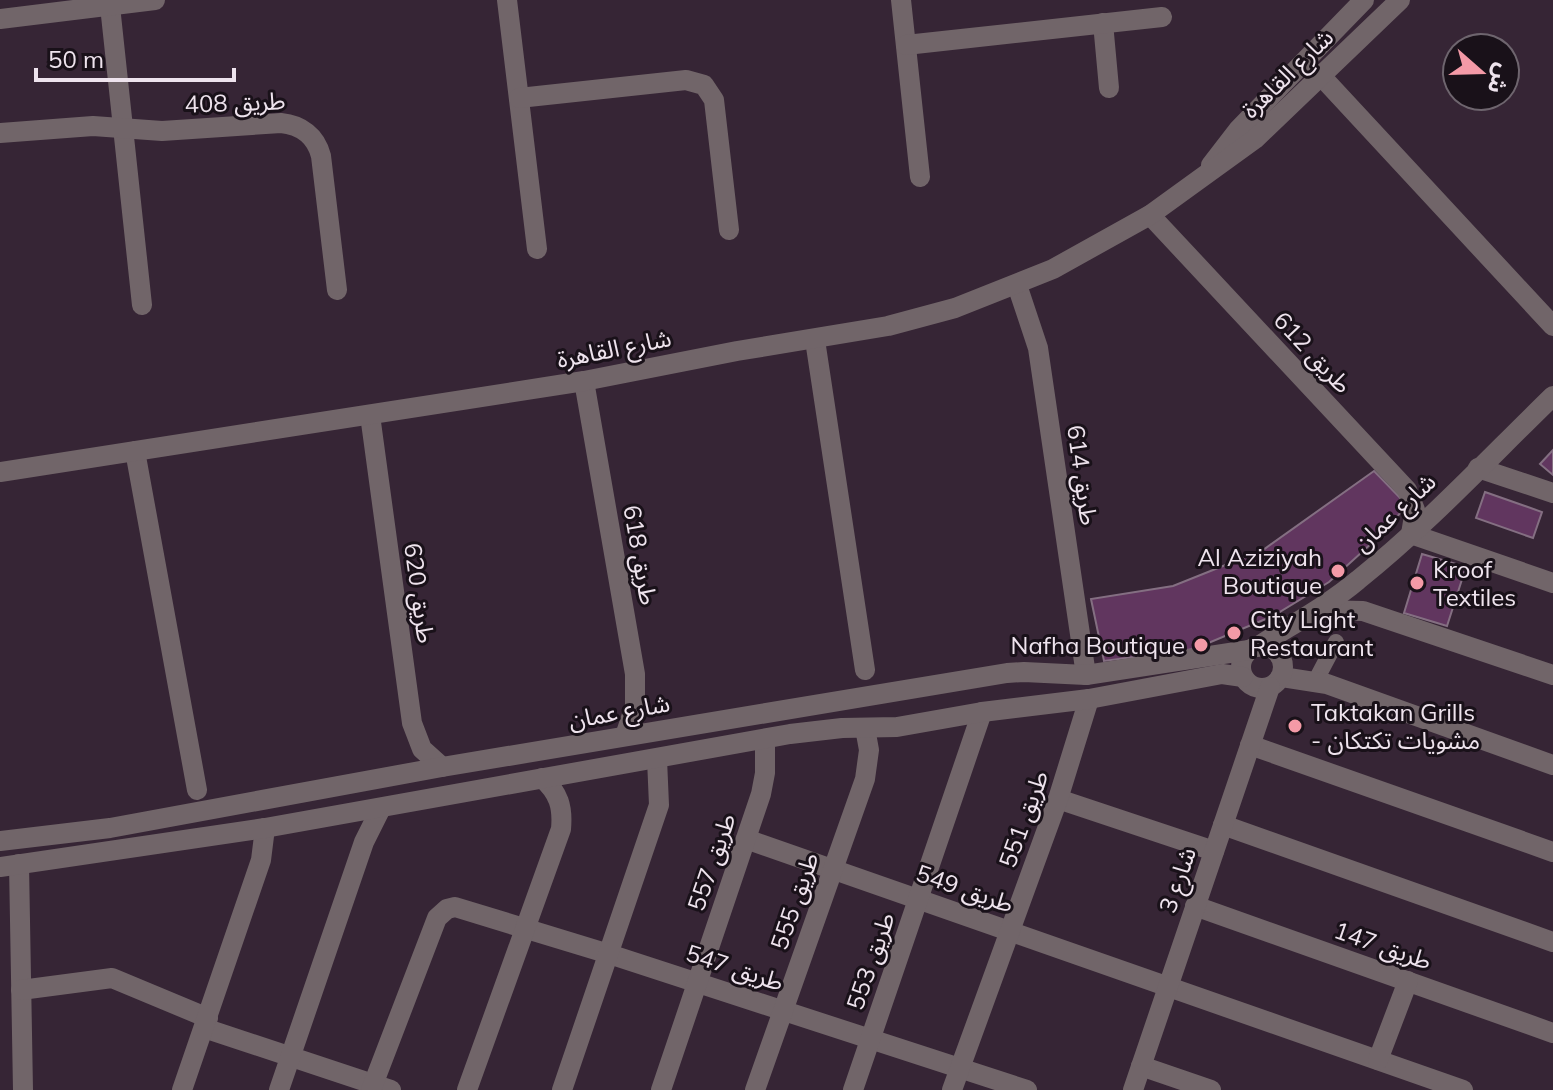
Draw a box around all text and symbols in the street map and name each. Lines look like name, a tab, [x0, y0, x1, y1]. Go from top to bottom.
street label: شارع القاهرة	[1235, 22, 1341, 126]
scale bar	[36, 32, 234, 82]
north arrow	[1441, 32, 1521, 112]
text: 50 m	[48, 44, 104, 74]
text: ش	[1481, 60, 1518, 98]
street label: طريق 408	[184, 85, 286, 120]
street label: طريق 612	[1267, 305, 1358, 400]
street label: شارع القاهرة	[554, 322, 674, 377]
street label: طريق 614	[1060, 423, 1105, 527]
street label: شارع عمان	[1346, 466, 1444, 560]
street label: طريق 618	[616, 503, 665, 608]
street label: طريق 620	[397, 541, 442, 645]
place label: Al Aziziyah Boutique	[1197, 542, 1322, 600]
place label: Kroof Textiles	[1433, 554, 1516, 612]
marker: Al Aziziyah Boutique	[1329, 562, 1347, 580]
marker: Kroof Textiles	[1408, 574, 1426, 592]
place label: City Light Restaurant	[1250, 604, 1373, 662]
marker: City Light Restaurant	[1225, 624, 1243, 642]
place label: Nafha Boutique	[1011, 630, 1185, 660]
marker: Nafha Boutique	[1192, 636, 1210, 654]
street label: شارع عمان	[566, 687, 673, 738]
place label: Taktakan Grills - مشويات تكتكان	[1311, 697, 1480, 755]
marker: Taktakan Grills - مشويات تكتكان	[1286, 717, 1304, 735]
street label: طريق 551	[992, 766, 1055, 872]
street label: طريق 557	[680, 809, 743, 915]
street label: شارع 3	[1152, 843, 1205, 918]
street label: طريق 555	[763, 848, 826, 954]
street label: طريق 549	[912, 857, 1018, 920]
street label: طريق 553	[839, 908, 902, 1014]
street label: طريق 147	[1330, 914, 1436, 977]
street label: طريق 547	[682, 937, 788, 998]

